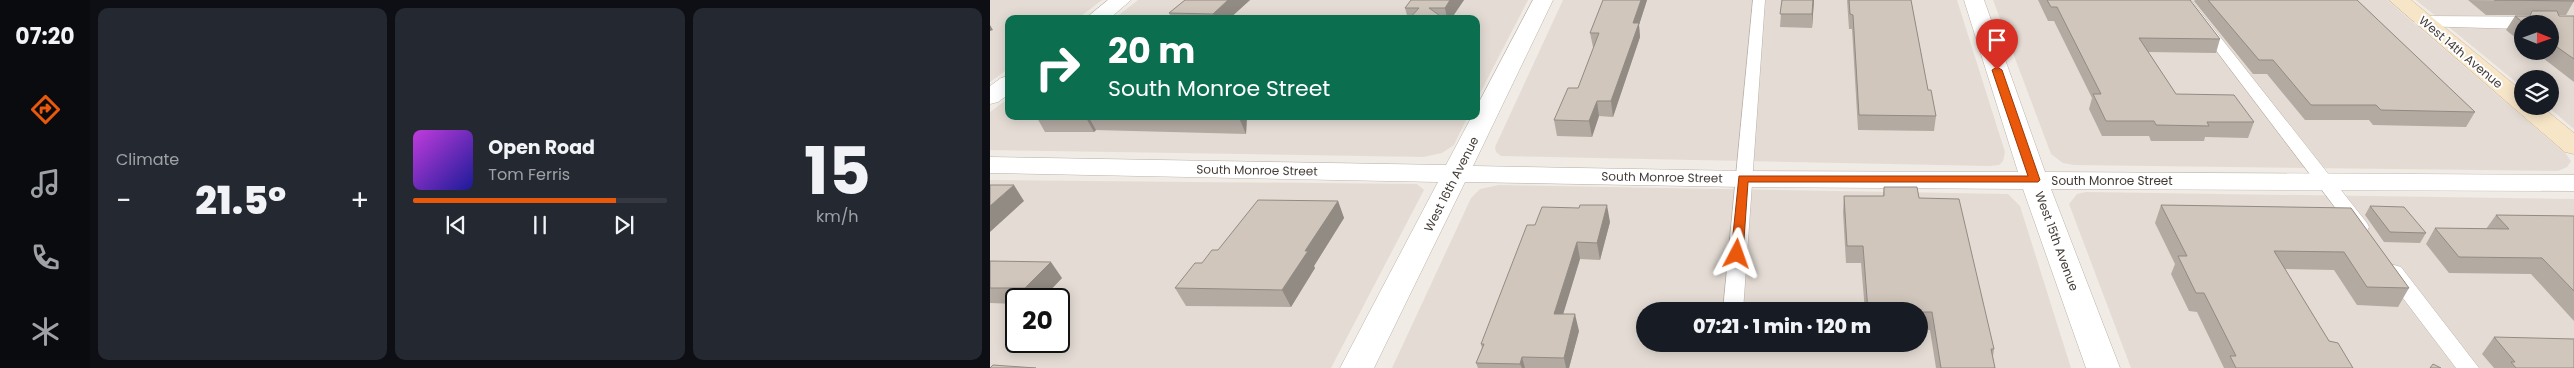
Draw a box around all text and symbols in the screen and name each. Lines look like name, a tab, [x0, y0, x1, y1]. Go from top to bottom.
street label: West 14th Avenue	[2415, 12, 2507, 92]
north arrow	[2514, 15, 2559, 60]
map controls	[2514, 15, 2559, 115]
pin	[1976, 19, 2018, 70]
text: 07:20	[15, 21, 75, 52]
text: 20 m	[1108, 26, 1195, 75]
icon: arrive	[1983, 26, 2011, 54]
icon: right	[1025, 35, 1090, 100]
button: layers	[2514, 70, 2559, 115]
text: South Monroe Street	[1108, 73, 1330, 104]
icon: directions	[28, 92, 63, 127]
text: 15	[804, 126, 871, 217]
street label: West 16th Avenue	[1420, 133, 1482, 235]
text: Open Road	[488, 134, 595, 161]
text: Climate	[116, 148, 179, 171]
street label: South Monroe Street	[1196, 160, 1318, 180]
text: Tom Ferris	[488, 163, 570, 186]
icon: music	[28, 166, 63, 201]
street label: South Monroe Street	[1601, 167, 1723, 187]
street label: South Monroe Street	[2051, 172, 2173, 189]
text: 21.5°	[195, 174, 286, 227]
text: −	[116, 181, 131, 220]
text: +	[350, 181, 369, 220]
street label: West 15th Avenue	[2031, 189, 2083, 293]
text: km/h	[816, 205, 859, 228]
icon: previous	[442, 211, 470, 239]
icon: pause	[526, 211, 554, 239]
icon: next	[610, 211, 638, 239]
position arrow	[1710, 227, 1762, 279]
icon: phone	[28, 240, 63, 275]
speed limit sign: 20	[1005, 288, 1070, 353]
text: 07:21 · 1 min · 120 m	[1693, 313, 1871, 340]
icon: climate	[28, 314, 63, 349]

